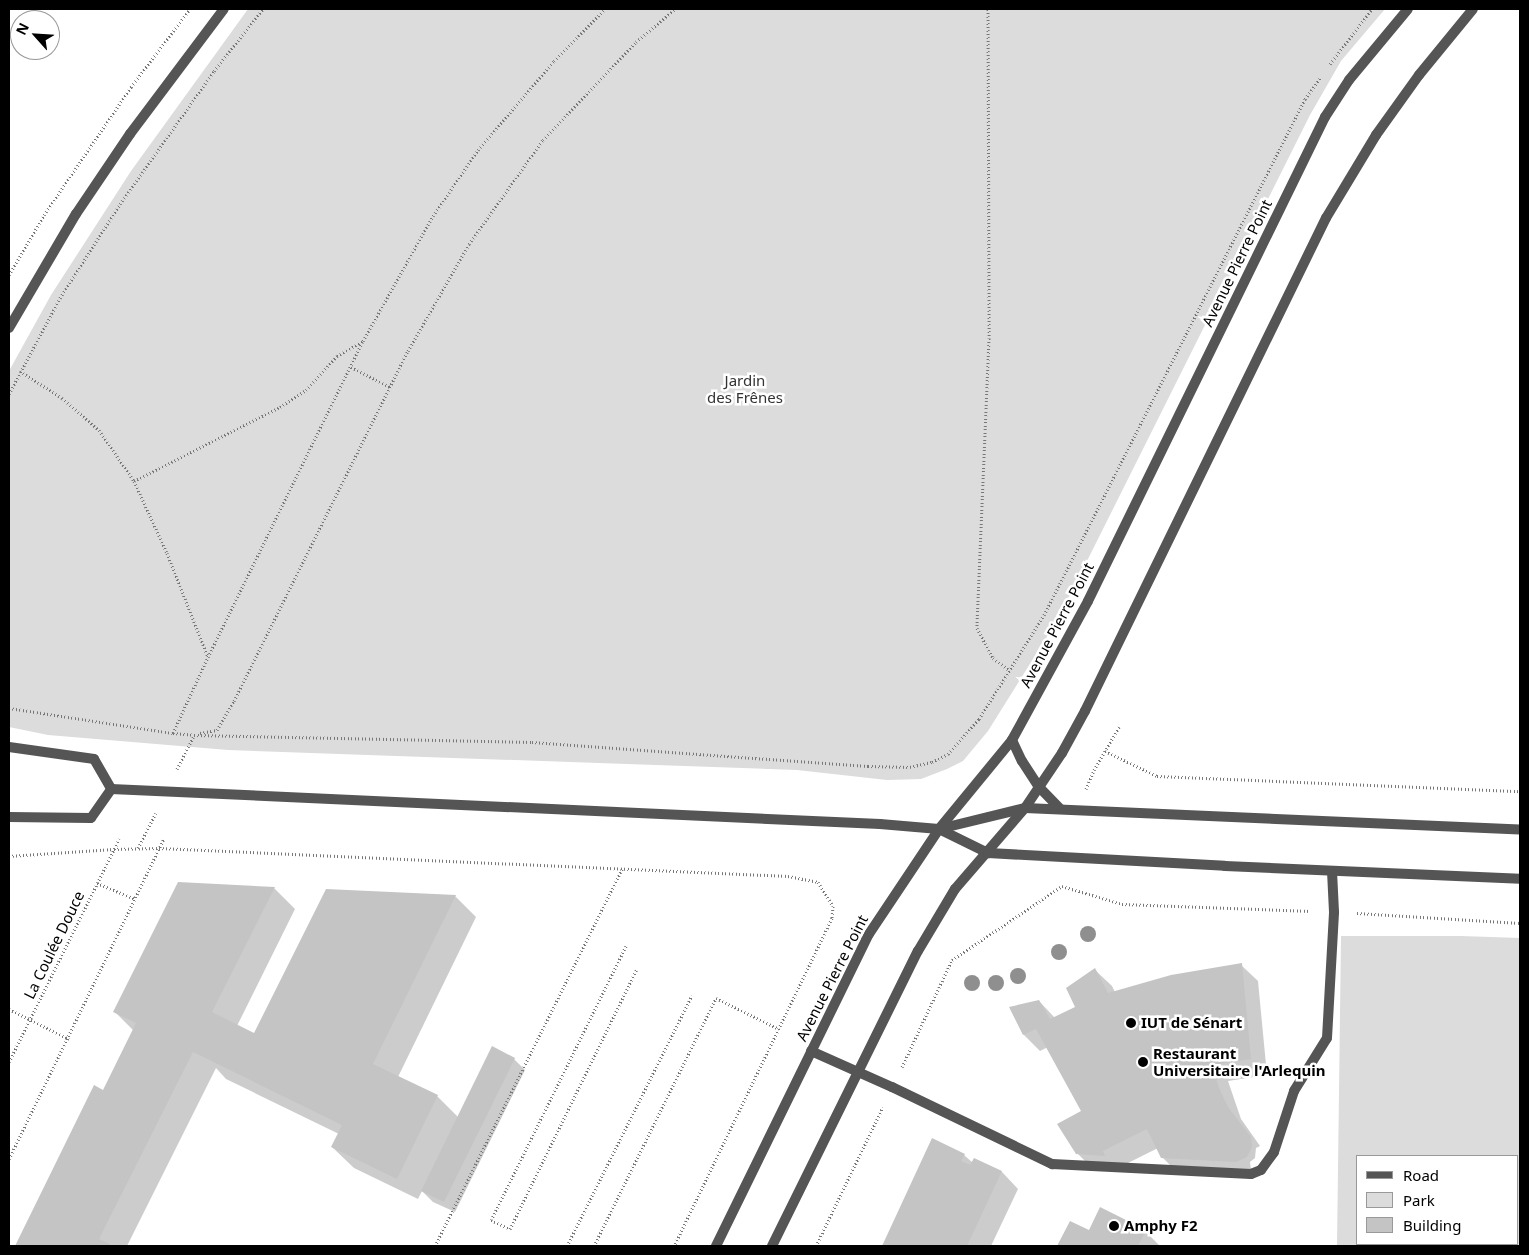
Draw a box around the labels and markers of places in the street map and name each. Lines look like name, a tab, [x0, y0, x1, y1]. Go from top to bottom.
place label: IUT de Sénart	[1141, 1014, 1242, 1032]
marker: IUT de Sénart	[1125, 1017, 1137, 1029]
place label: Restaurant Universitaire l'Arlequin	[1153, 1044, 1325, 1079]
marker: Restaurant Universitaire l'Arlequin	[1137, 1056, 1149, 1068]
place label: Amphy F2	[1124, 1217, 1198, 1235]
marker: Amphy F2	[1108, 1220, 1120, 1232]

